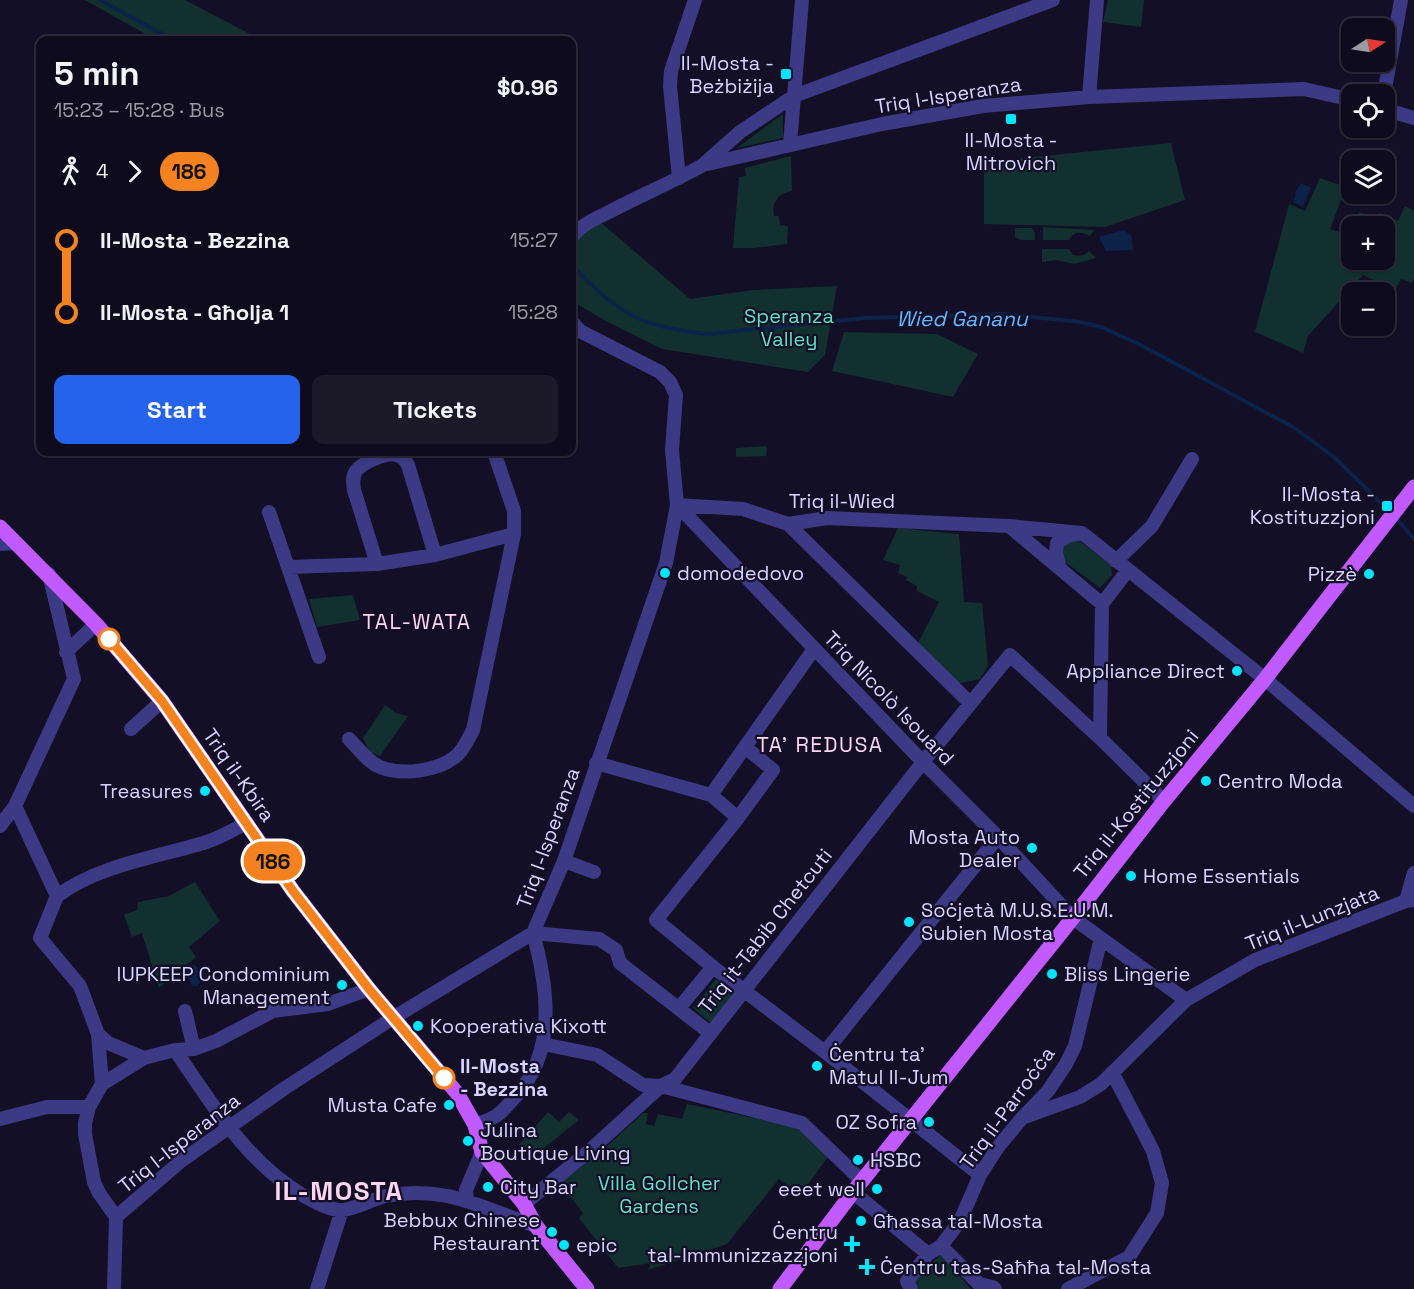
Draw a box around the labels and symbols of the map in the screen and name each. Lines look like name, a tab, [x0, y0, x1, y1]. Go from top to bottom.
north arrow	[1341, 18, 1395, 72]
place label: Il-Mosta - Beżbiżija	[681, 50, 774, 99]
marker: Il-Mosta - Beżbiżija	[779, 67, 793, 81]
street label: Triq l-Isperanza	[873, 71, 1023, 119]
marker: Il-Mosta - Mitrovich	[1004, 112, 1018, 126]
place label: Il-Mosta - Mitrovich	[964, 127, 1058, 176]
park label: Speranza Valley	[744, 303, 834, 352]
water label: Wied Gananu	[896, 305, 1029, 332]
place label: Il-Mosta - Kostituzzjoni	[1250, 481, 1375, 530]
street label: Triq il-Wied	[789, 488, 895, 514]
marker: Il-Mosta - Kostituzzjoni	[1380, 499, 1394, 513]
place label: domodedovo	[677, 560, 804, 586]
place label: Pizzè	[1308, 561, 1357, 587]
marker: domodedovo	[658, 566, 672, 580]
marker: Pizzè	[1362, 567, 1376, 581]
district label: TAL-WATA	[362, 608, 472, 635]
street label: Triq Nicolò Isouard	[818, 625, 960, 771]
unlabelled marker	[98, 628, 120, 650]
place label: Appliance Direct	[1066, 658, 1225, 684]
marker: Appliance Direct	[1230, 664, 1244, 678]
street label: Triq il-Kbira	[197, 723, 281, 827]
street label: Triq il-Kostituzzjoni	[1068, 724, 1204, 884]
district label: TA' REDUSA	[757, 731, 883, 758]
street label: Triq l-Isperanza	[511, 764, 585, 912]
place label: Centro Moda	[1218, 768, 1343, 794]
marker: Centro Moda	[1199, 774, 1213, 788]
place label: Treasures	[100, 778, 193, 804]
marker: Treasures	[198, 784, 212, 798]
place label: Mosta Auto Dealer	[908, 824, 1020, 873]
marker: Mosta Auto Dealer	[1025, 841, 1039, 855]
line badge: 186	[238, 842, 308, 880]
street label: Triq it-Tabib Chetcuti	[692, 843, 838, 1019]
place label: Home Essentials	[1143, 863, 1300, 889]
marker: Home Essentials	[1124, 869, 1138, 883]
street label: Triq il-Lunzjata	[1241, 879, 1383, 957]
place label: Soċjetà M.U.S.E.U.M. Subien Mosta	[921, 897, 1114, 946]
marker: Soċjetà M.U.S.E.U.M. Subien Mosta	[902, 915, 916, 929]
place label: IUPKEEP Condominium Management	[117, 961, 330, 1010]
place label: Bliss Lingerie	[1064, 961, 1190, 987]
marker: Bliss Lingerie	[1045, 967, 1059, 981]
marker: IUPKEEP Condominium Management	[335, 978, 349, 992]
place label: Kooperativa Kixott	[430, 1013, 607, 1039]
marker: Kooperativa Kixott	[411, 1019, 425, 1033]
place label: Ċentru ta' Matul Il-Jum	[829, 1041, 948, 1090]
street label: Triq il-Parroċċa	[954, 1042, 1060, 1174]
place label: Il-Mosta - Bezzina	[460, 1053, 548, 1102]
marker: Ċentru ta' Matul Il-Jum	[810, 1059, 824, 1073]
marker: Il-Mosta - Bezzina	[433, 1067, 455, 1089]
street label: Triq l-Isperanza	[113, 1087, 245, 1199]
place label: Musta Cafe	[327, 1092, 437, 1118]
marker: Musta Cafe	[442, 1098, 456, 1112]
place label: OZ Sofra	[835, 1109, 917, 1135]
marker: OZ Sofra	[922, 1115, 936, 1129]
place label: Julina Boutique Living	[480, 1117, 631, 1166]
marker: Julina Boutique Living	[461, 1134, 475, 1148]
place label: HSBC	[870, 1147, 921, 1173]
marker: HSBC	[851, 1153, 865, 1167]
park label: Villa Gollcher Gardens	[598, 1170, 720, 1219]
district label: IL-MOSTA	[274, 1174, 404, 1208]
place label: City Bar	[500, 1174, 577, 1200]
place label: eeet well	[778, 1176, 865, 1202]
marker: City Bar	[481, 1180, 495, 1194]
marker: eeet well	[870, 1182, 884, 1196]
place label: Bebbux Chinese Restaurant	[383, 1207, 540, 1256]
place label: Għassa tal-Mosta	[873, 1208, 1043, 1234]
marker: Għassa tal-Mosta	[854, 1214, 868, 1228]
place label: Ċentru tal-Immunizzazzjoni	[647, 1219, 838, 1268]
marker: Bebbux Chinese Restaurant	[545, 1225, 559, 1239]
place label: epic	[576, 1232, 618, 1258]
marker: Ċentru tal-Immunizzazzjoni	[843, 1235, 861, 1253]
marker: epic	[557, 1238, 571, 1252]
place label: Ċentru tas-Saħħa tal-Mosta	[880, 1254, 1151, 1280]
marker: Ċentru tas-Saħħa tal-Mosta	[858, 1258, 876, 1276]

